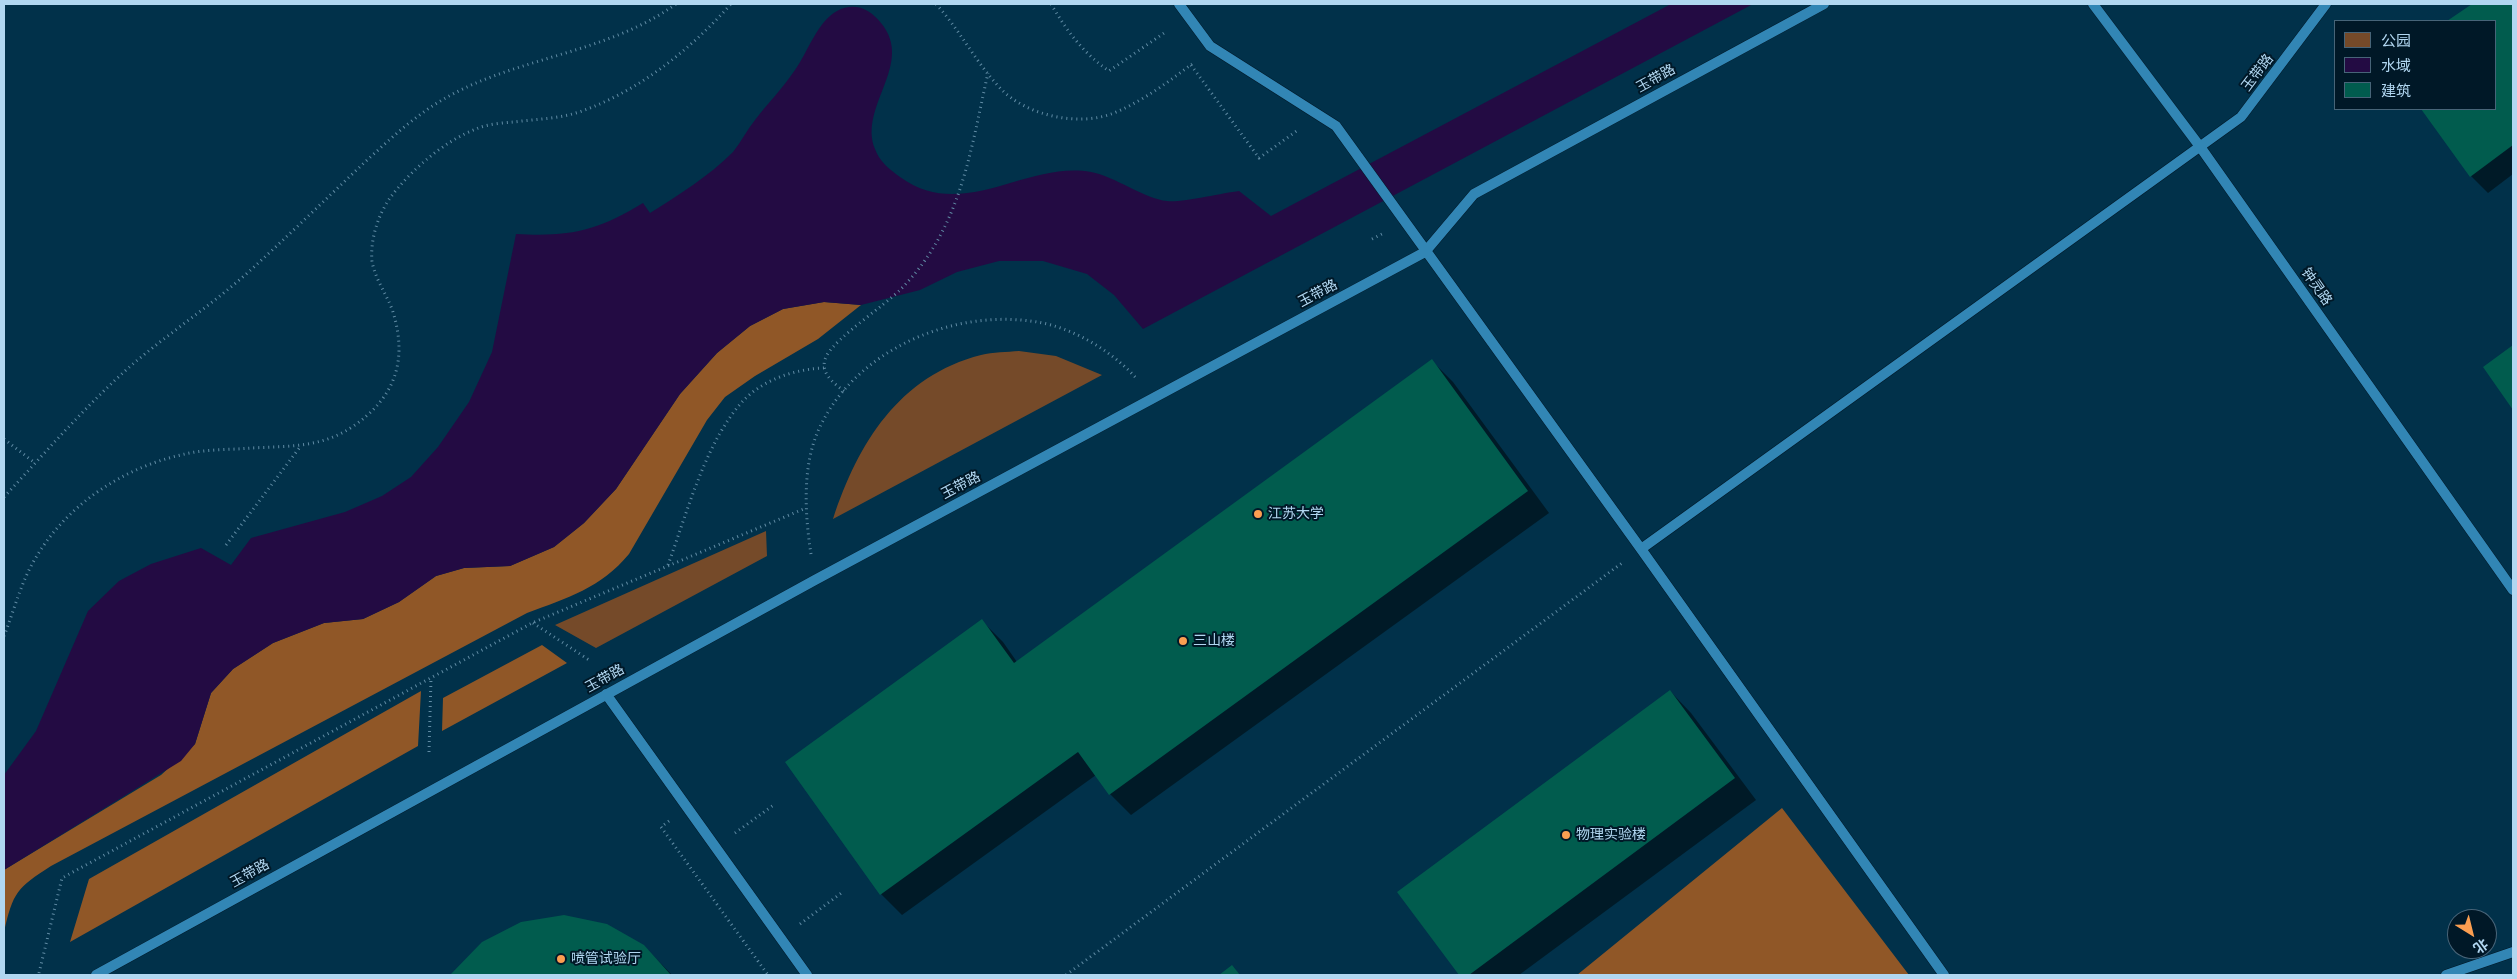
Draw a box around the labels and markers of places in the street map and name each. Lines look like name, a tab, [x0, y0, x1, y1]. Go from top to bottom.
place label: 江苏大学	[1268, 506, 1324, 522]
marker: 江苏大学	[1252, 508, 1264, 520]
place label: 三山楼	[1193, 633, 1235, 649]
marker: 三山楼	[1177, 635, 1189, 647]
place label: 物理实验楼	[1576, 827, 1646, 843]
marker: 物理实验楼	[1560, 829, 1572, 841]
place label: 喷管试验厅	[571, 951, 641, 967]
marker: 喷管试验厅	[555, 953, 567, 965]

